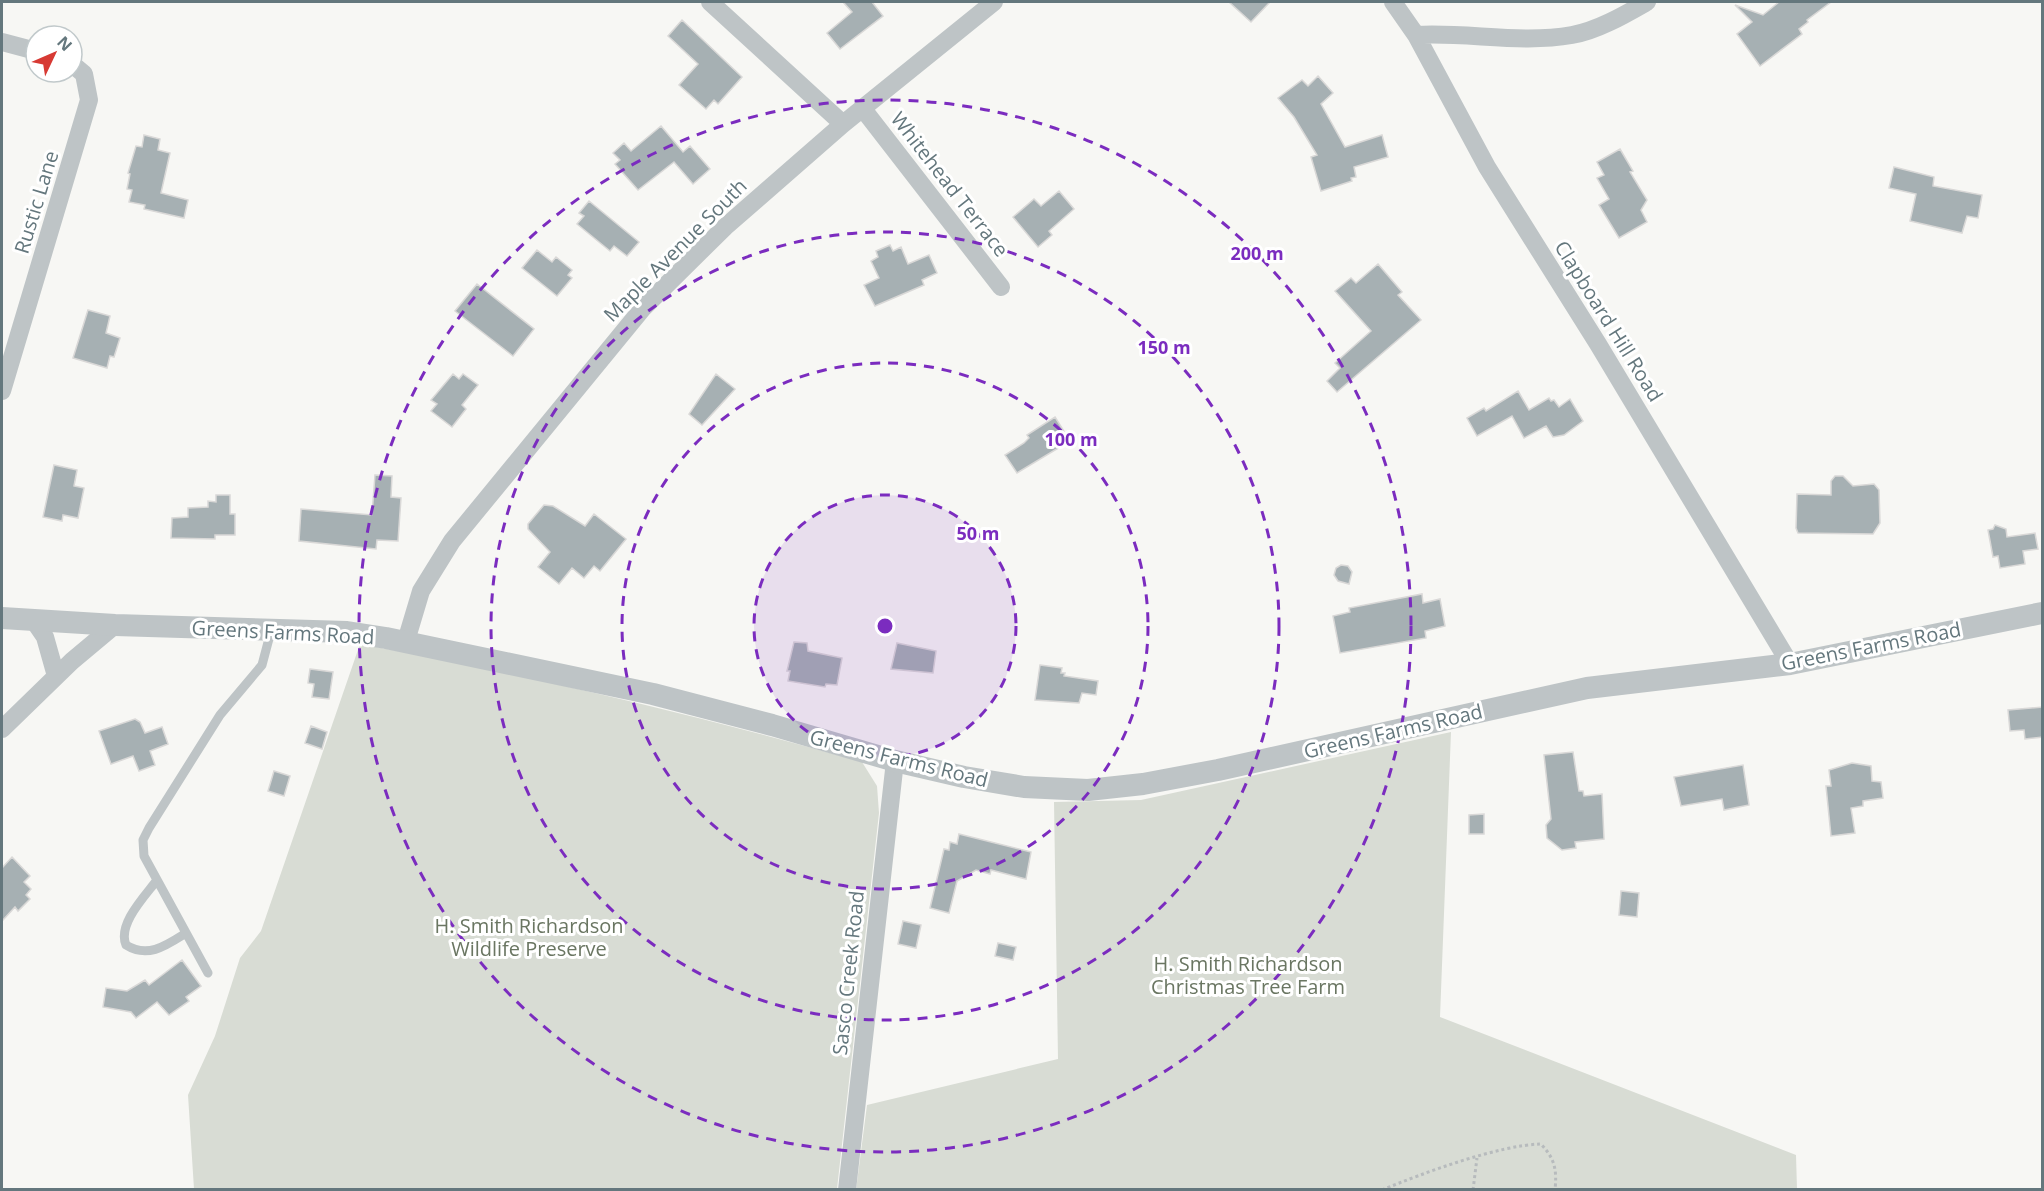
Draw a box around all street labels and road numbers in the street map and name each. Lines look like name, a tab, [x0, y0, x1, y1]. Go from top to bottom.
street label: Whitehead Terrace	[885, 106, 1015, 262]
street label: Rustic Lane	[8, 147, 64, 257]
street label: Maple Avenue South	[597, 172, 753, 328]
street label: Clapboard Hill Road	[1549, 235, 1669, 407]
street label: Greens Farms Road	[191, 614, 375, 650]
street label: Greens Farms Road	[1779, 615, 1963, 677]
street label: Greens Farms Road	[1301, 697, 1485, 765]
street label: Greens Farms Road	[807, 723, 991, 793]
street label: Sasco Creek Road	[826, 890, 870, 1056]

